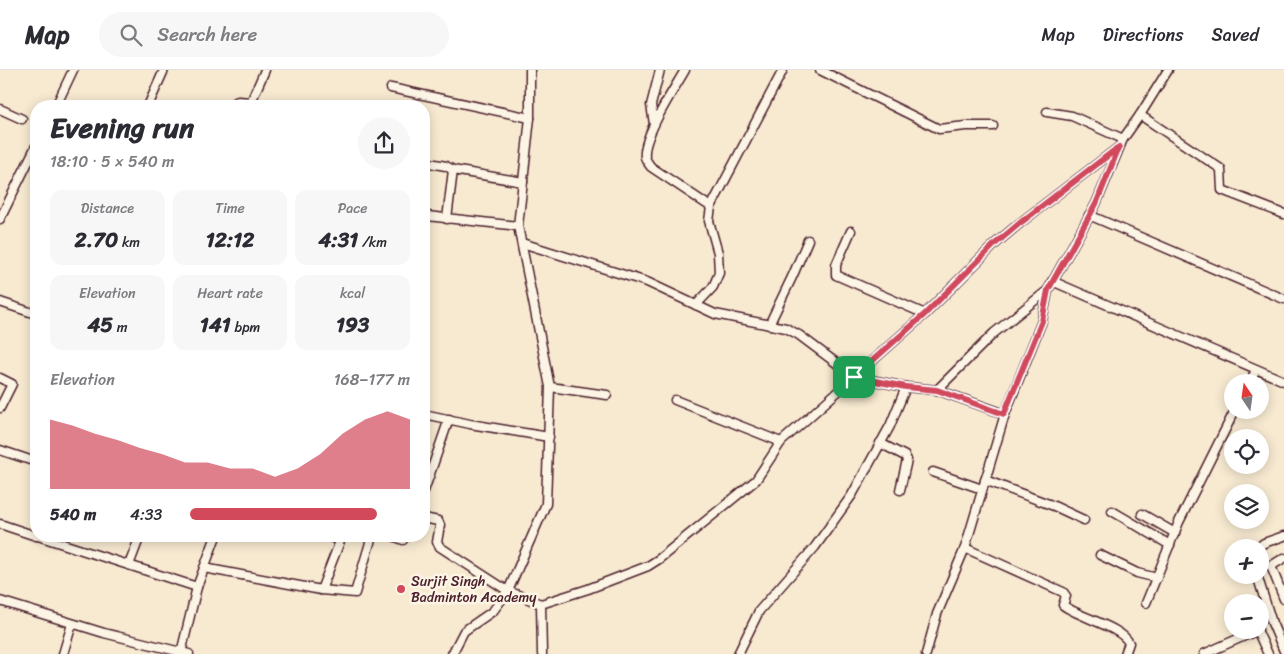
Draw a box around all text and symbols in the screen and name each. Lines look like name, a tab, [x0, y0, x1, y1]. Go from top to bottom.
search box	[99, 12, 449, 57]
text: Map	[25, 14, 69, 56]
text: Search here	[157, 18, 257, 51]
text: Map	[1042, 19, 1075, 51]
text: Directions	[1103, 19, 1184, 51]
text: Saved	[1212, 19, 1259, 51]
icon: search	[117, 21, 145, 49]
text: Evening run	[50, 103, 194, 152]
button: share	[358, 117, 410, 169]
text: 18:10 · 5 × 540 m	[50, 147, 174, 176]
text: Distance	[81, 196, 134, 221]
text: Time	[215, 196, 245, 221]
text: Pace	[338, 196, 368, 221]
text: 2.70	[75, 221, 118, 259]
text: 12:12	[206, 221, 254, 259]
text: 4:31	[318, 221, 358, 259]
text: km	[118, 230, 140, 255]
text: /km	[358, 230, 387, 255]
text: Elevation	[79, 281, 136, 306]
text: Heart rate	[197, 281, 263, 306]
text: kcal	[340, 281, 365, 306]
text: 45	[87, 306, 113, 344]
text: 141	[200, 306, 231, 344]
text: 193	[336, 306, 369, 344]
text: m	[113, 315, 128, 340]
text: bpm	[231, 315, 260, 340]
pin	[833, 356, 875, 398]
icon: arrive	[840, 363, 868, 391]
text: Elevation	[50, 365, 115, 394]
text: 168–177 m	[334, 365, 410, 394]
north arrow	[1224, 374, 1269, 419]
map controls	[1224, 374, 1269, 639]
button: locate	[1224, 429, 1269, 474]
button: layers	[1224, 484, 1269, 529]
text: 540 m	[50, 500, 96, 529]
text: 4:33	[130, 500, 162, 529]
button: +	[1224, 539, 1269, 584]
place label: Surjit Singh Badminton Academy	[411, 569, 537, 610]
marker: Surjit Singh Badminton Academy	[395, 583, 407, 595]
button: −	[1224, 594, 1269, 639]

